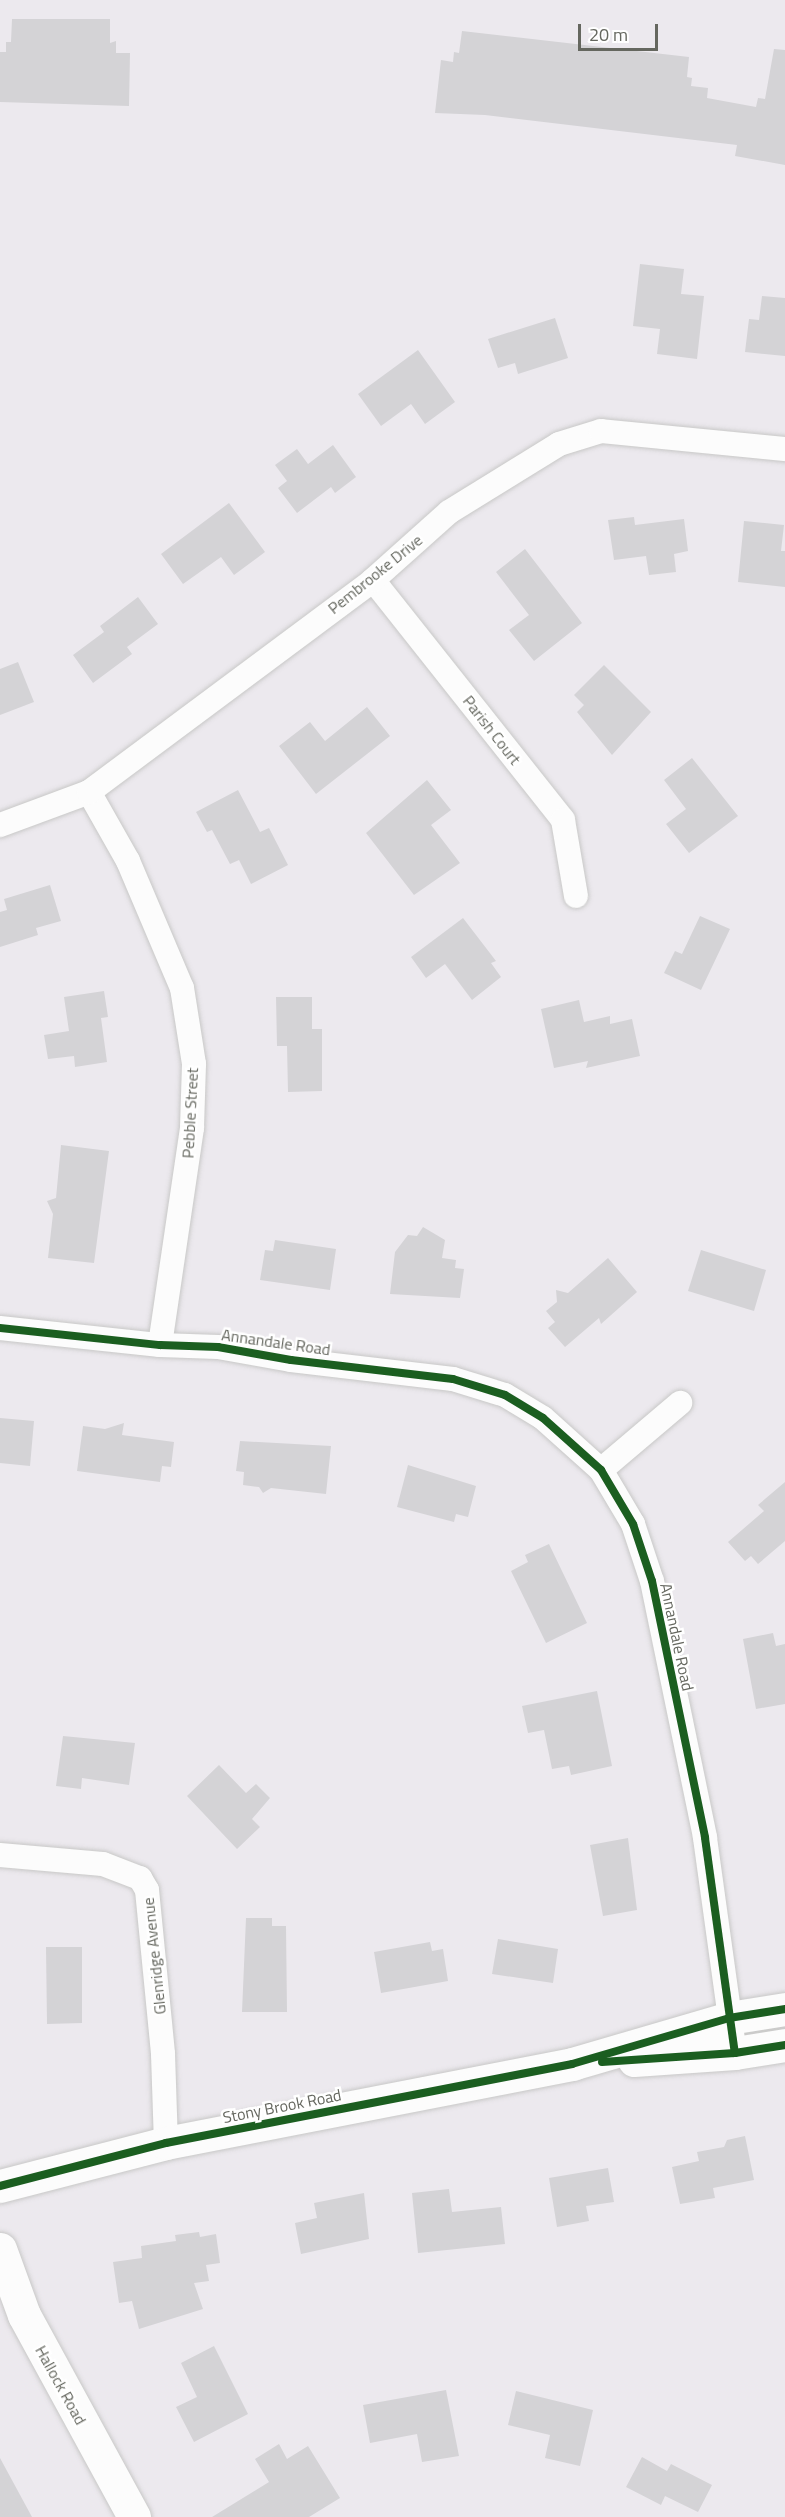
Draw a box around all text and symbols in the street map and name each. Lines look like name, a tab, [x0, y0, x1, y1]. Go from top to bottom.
scale bar	[581, 12, 660, 50]
text: 20 m	[589, 21, 628, 48]
street label: Pembrooke Drive	[324, 530, 426, 618]
street label: Parish Court	[459, 692, 525, 768]
street label: Pebble Street	[178, 1067, 202, 1159]
street label: Annandale Road	[220, 1325, 332, 1359]
street label: Annandale Road	[656, 1581, 698, 1693]
street label: Glenridge Avenue	[138, 1897, 170, 2015]
street label: Stony Brook Road	[221, 2085, 343, 2127]
street label: Hallock Road	[31, 2342, 91, 2428]

